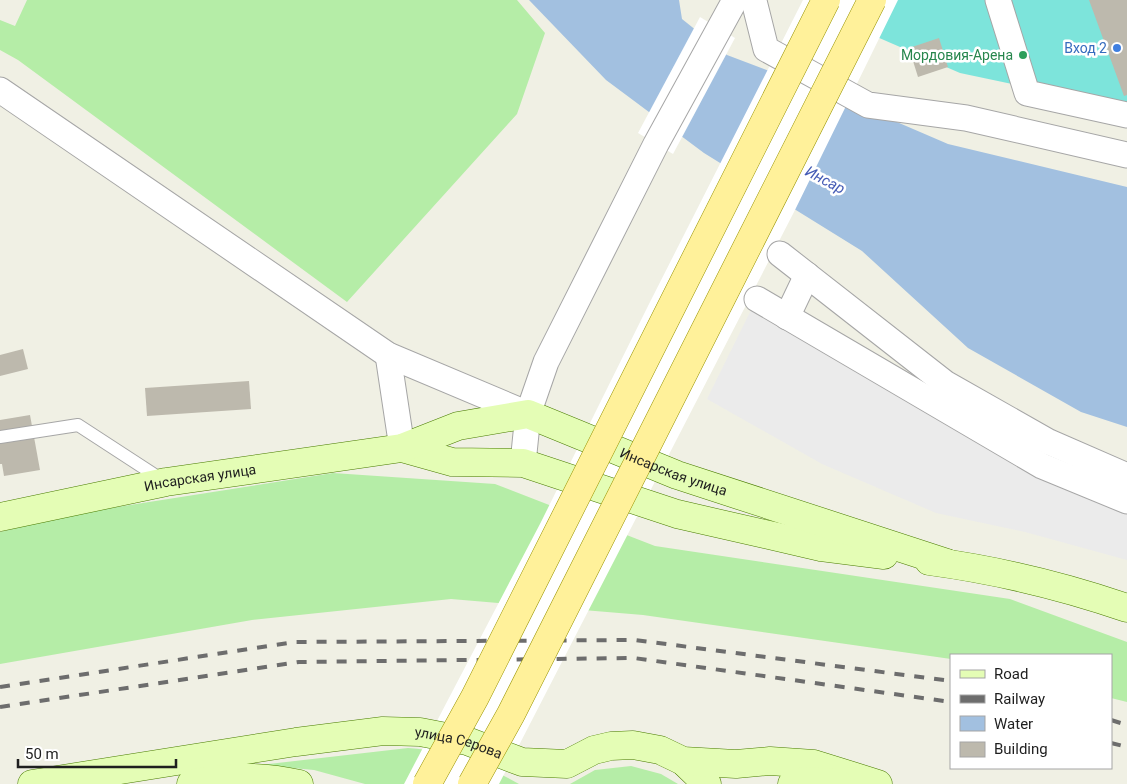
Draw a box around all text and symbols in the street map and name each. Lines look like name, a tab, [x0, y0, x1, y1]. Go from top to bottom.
place label: Вход 2	[1064, 40, 1107, 56]
marker: Вход 2	[1111, 42, 1123, 54]
place label: Мордовия-Арена	[901, 47, 1013, 63]
marker: Мордовия-Арена	[1017, 49, 1029, 61]
water label: Инсар	[802, 162, 848, 198]
street label: Инсарская улица	[618, 445, 729, 499]
street label: Инсарская улица	[143, 461, 257, 494]
legend	[950, 654, 1112, 769]
text: Road	[994, 665, 1028, 683]
text: Railway	[994, 690, 1045, 708]
text: Water	[994, 715, 1033, 733]
street label: улица Серова	[415, 724, 505, 762]
scale bar	[18, 736, 175, 768]
text: Building	[994, 740, 1048, 758]
text: 50 m	[25, 745, 59, 763]

